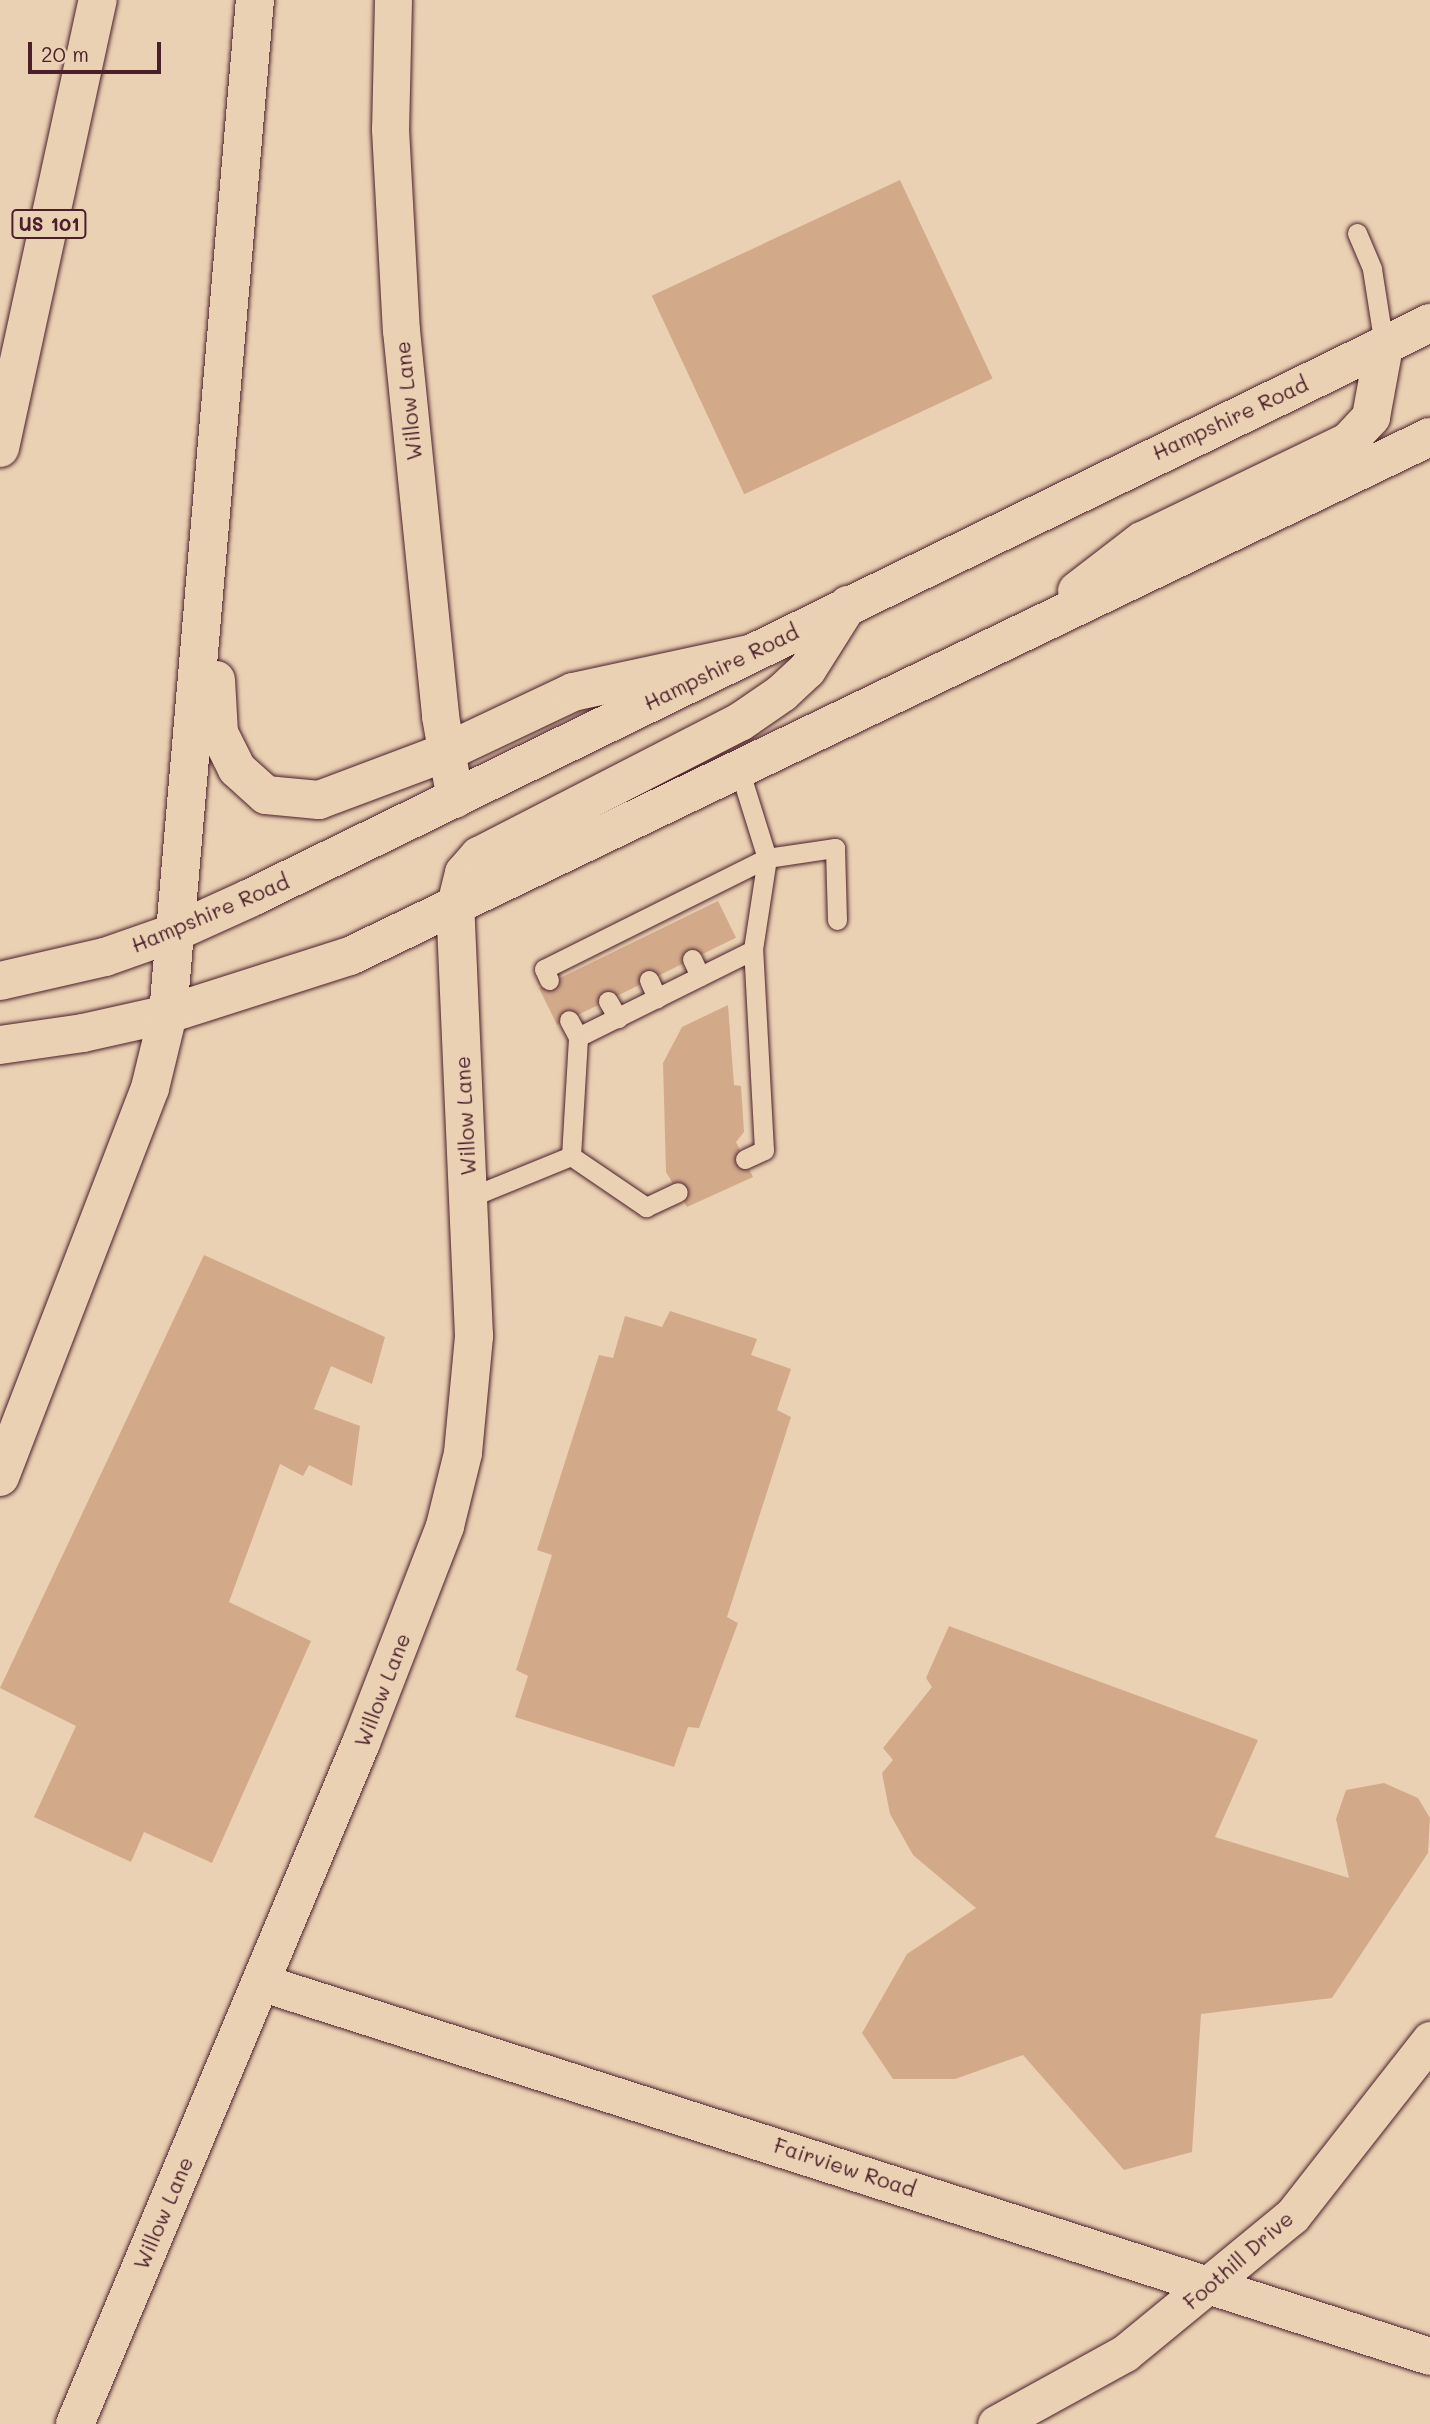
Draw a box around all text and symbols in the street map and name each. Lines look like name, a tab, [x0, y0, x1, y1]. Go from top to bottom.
scale bar	[32, 28, 164, 72]
text: 20 m	[41, 40, 89, 67]
road number: US 101	[10, 208, 88, 240]
street label: Willow Lane	[389, 340, 427, 462]
street label: Hampshire Road	[1148, 371, 1312, 465]
street label: Hampshire Road	[640, 619, 802, 715]
street label: Hampshire Road	[127, 868, 293, 958]
street label: Willow Lane	[449, 1056, 481, 1176]
street label: Willow Lane	[349, 1630, 415, 1750]
street label: Fairview Road	[771, 2132, 919, 2202]
street label: Willow Lane	[128, 2153, 198, 2273]
street label: Foothill Drive	[1178, 2206, 1298, 2314]

